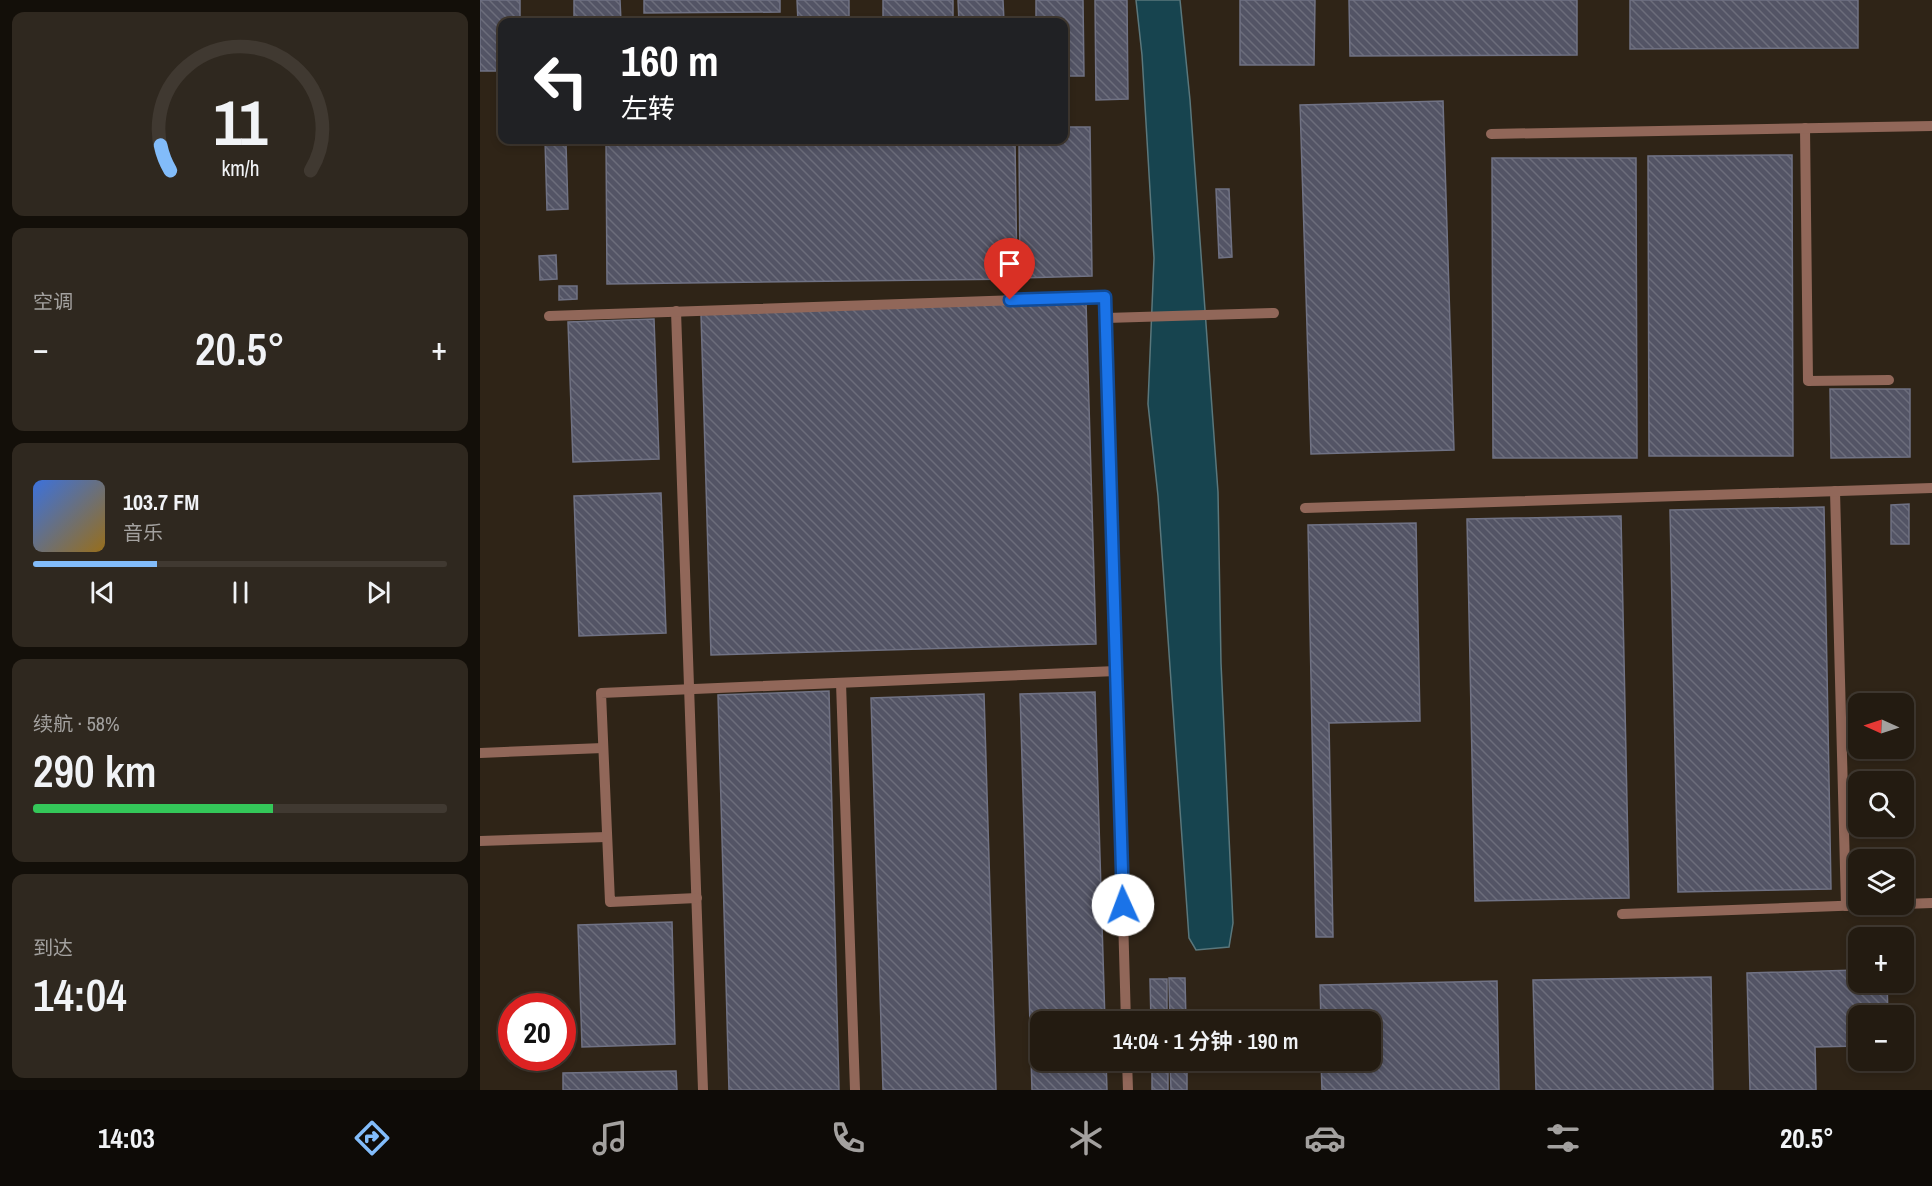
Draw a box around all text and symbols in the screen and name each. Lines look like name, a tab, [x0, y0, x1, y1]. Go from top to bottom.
text: 160 m	[621, 33, 719, 89]
icon: left	[522, 42, 600, 120]
text: 11	[213, 80, 268, 164]
text: 左转	[621, 90, 675, 126]
text: km/h	[221, 154, 259, 183]
pin	[984, 238, 1035, 300]
icon: arrive	[993, 247, 1026, 280]
text: 空调	[33, 288, 73, 315]
text: 20.5°	[195, 318, 285, 379]
text: −	[33, 326, 49, 370]
text: +	[431, 326, 447, 370]
text: 103.7 FM	[123, 487, 199, 517]
text: 音乐	[123, 519, 163, 546]
icon: previous	[86, 576, 119, 609]
icon: pause	[224, 576, 257, 609]
icon: next	[362, 576, 395, 609]
north arrow	[1848, 693, 1914, 759]
map controls	[1848, 693, 1914, 1071]
text: 续航 · 58%	[33, 710, 120, 737]
text: 290 km	[33, 740, 157, 801]
button: search	[1848, 771, 1914, 837]
button: layers	[1848, 849, 1914, 915]
position arrow	[1091, 873, 1155, 937]
button: +	[1848, 927, 1914, 993]
text: 到达	[33, 934, 73, 961]
text: 14:04	[33, 964, 127, 1025]
speed limit sign: 20	[498, 993, 576, 1071]
button: −	[1848, 1005, 1914, 1071]
text: 14:04 · 1 分钟 · 190 m	[1113, 1026, 1298, 1056]
icon: directions	[351, 1117, 393, 1159]
icon: music	[589, 1117, 631, 1159]
icon: phone	[827, 1117, 869, 1159]
icon: climate	[1065, 1117, 1107, 1159]
icon: car	[1304, 1117, 1346, 1159]
icon: filters	[1542, 1117, 1584, 1159]
text: 14:03	[98, 1120, 155, 1156]
text: 20.5°	[1780, 1120, 1834, 1156]

